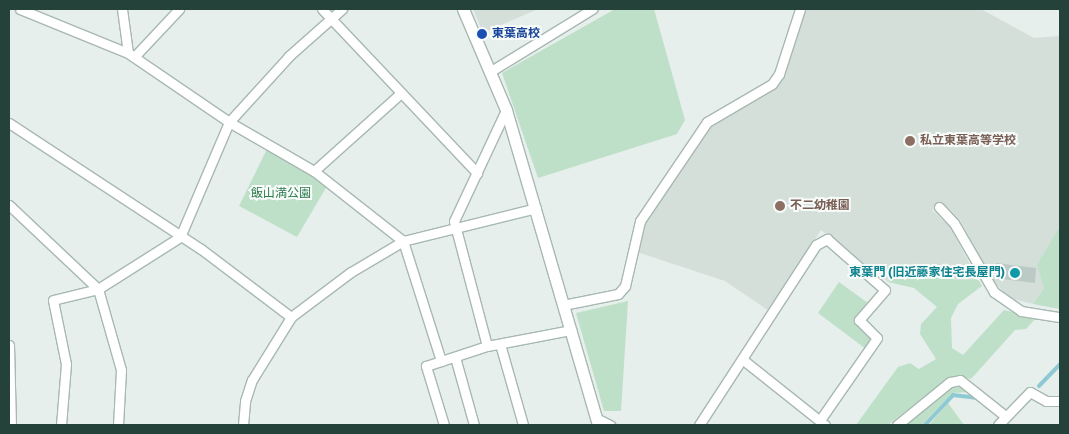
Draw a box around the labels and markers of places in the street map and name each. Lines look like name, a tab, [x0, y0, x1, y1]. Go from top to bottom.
place label: 東葉高校	[492, 27, 540, 41]
marker: 東葉高校	[476, 28, 488, 40]
place label: 私立東葉高等学校	[920, 134, 1016, 148]
marker: 私立東葉高等学校	[904, 135, 916, 147]
place label: 不二幼稚園	[790, 199, 850, 213]
marker: 不二幼稚園	[774, 200, 786, 212]
place label: 東葉門 (旧近藤家住宅長屋門)	[849, 266, 1005, 280]
marker: 東葉門 (旧近藤家住宅長屋門)	[1009, 267, 1021, 279]

